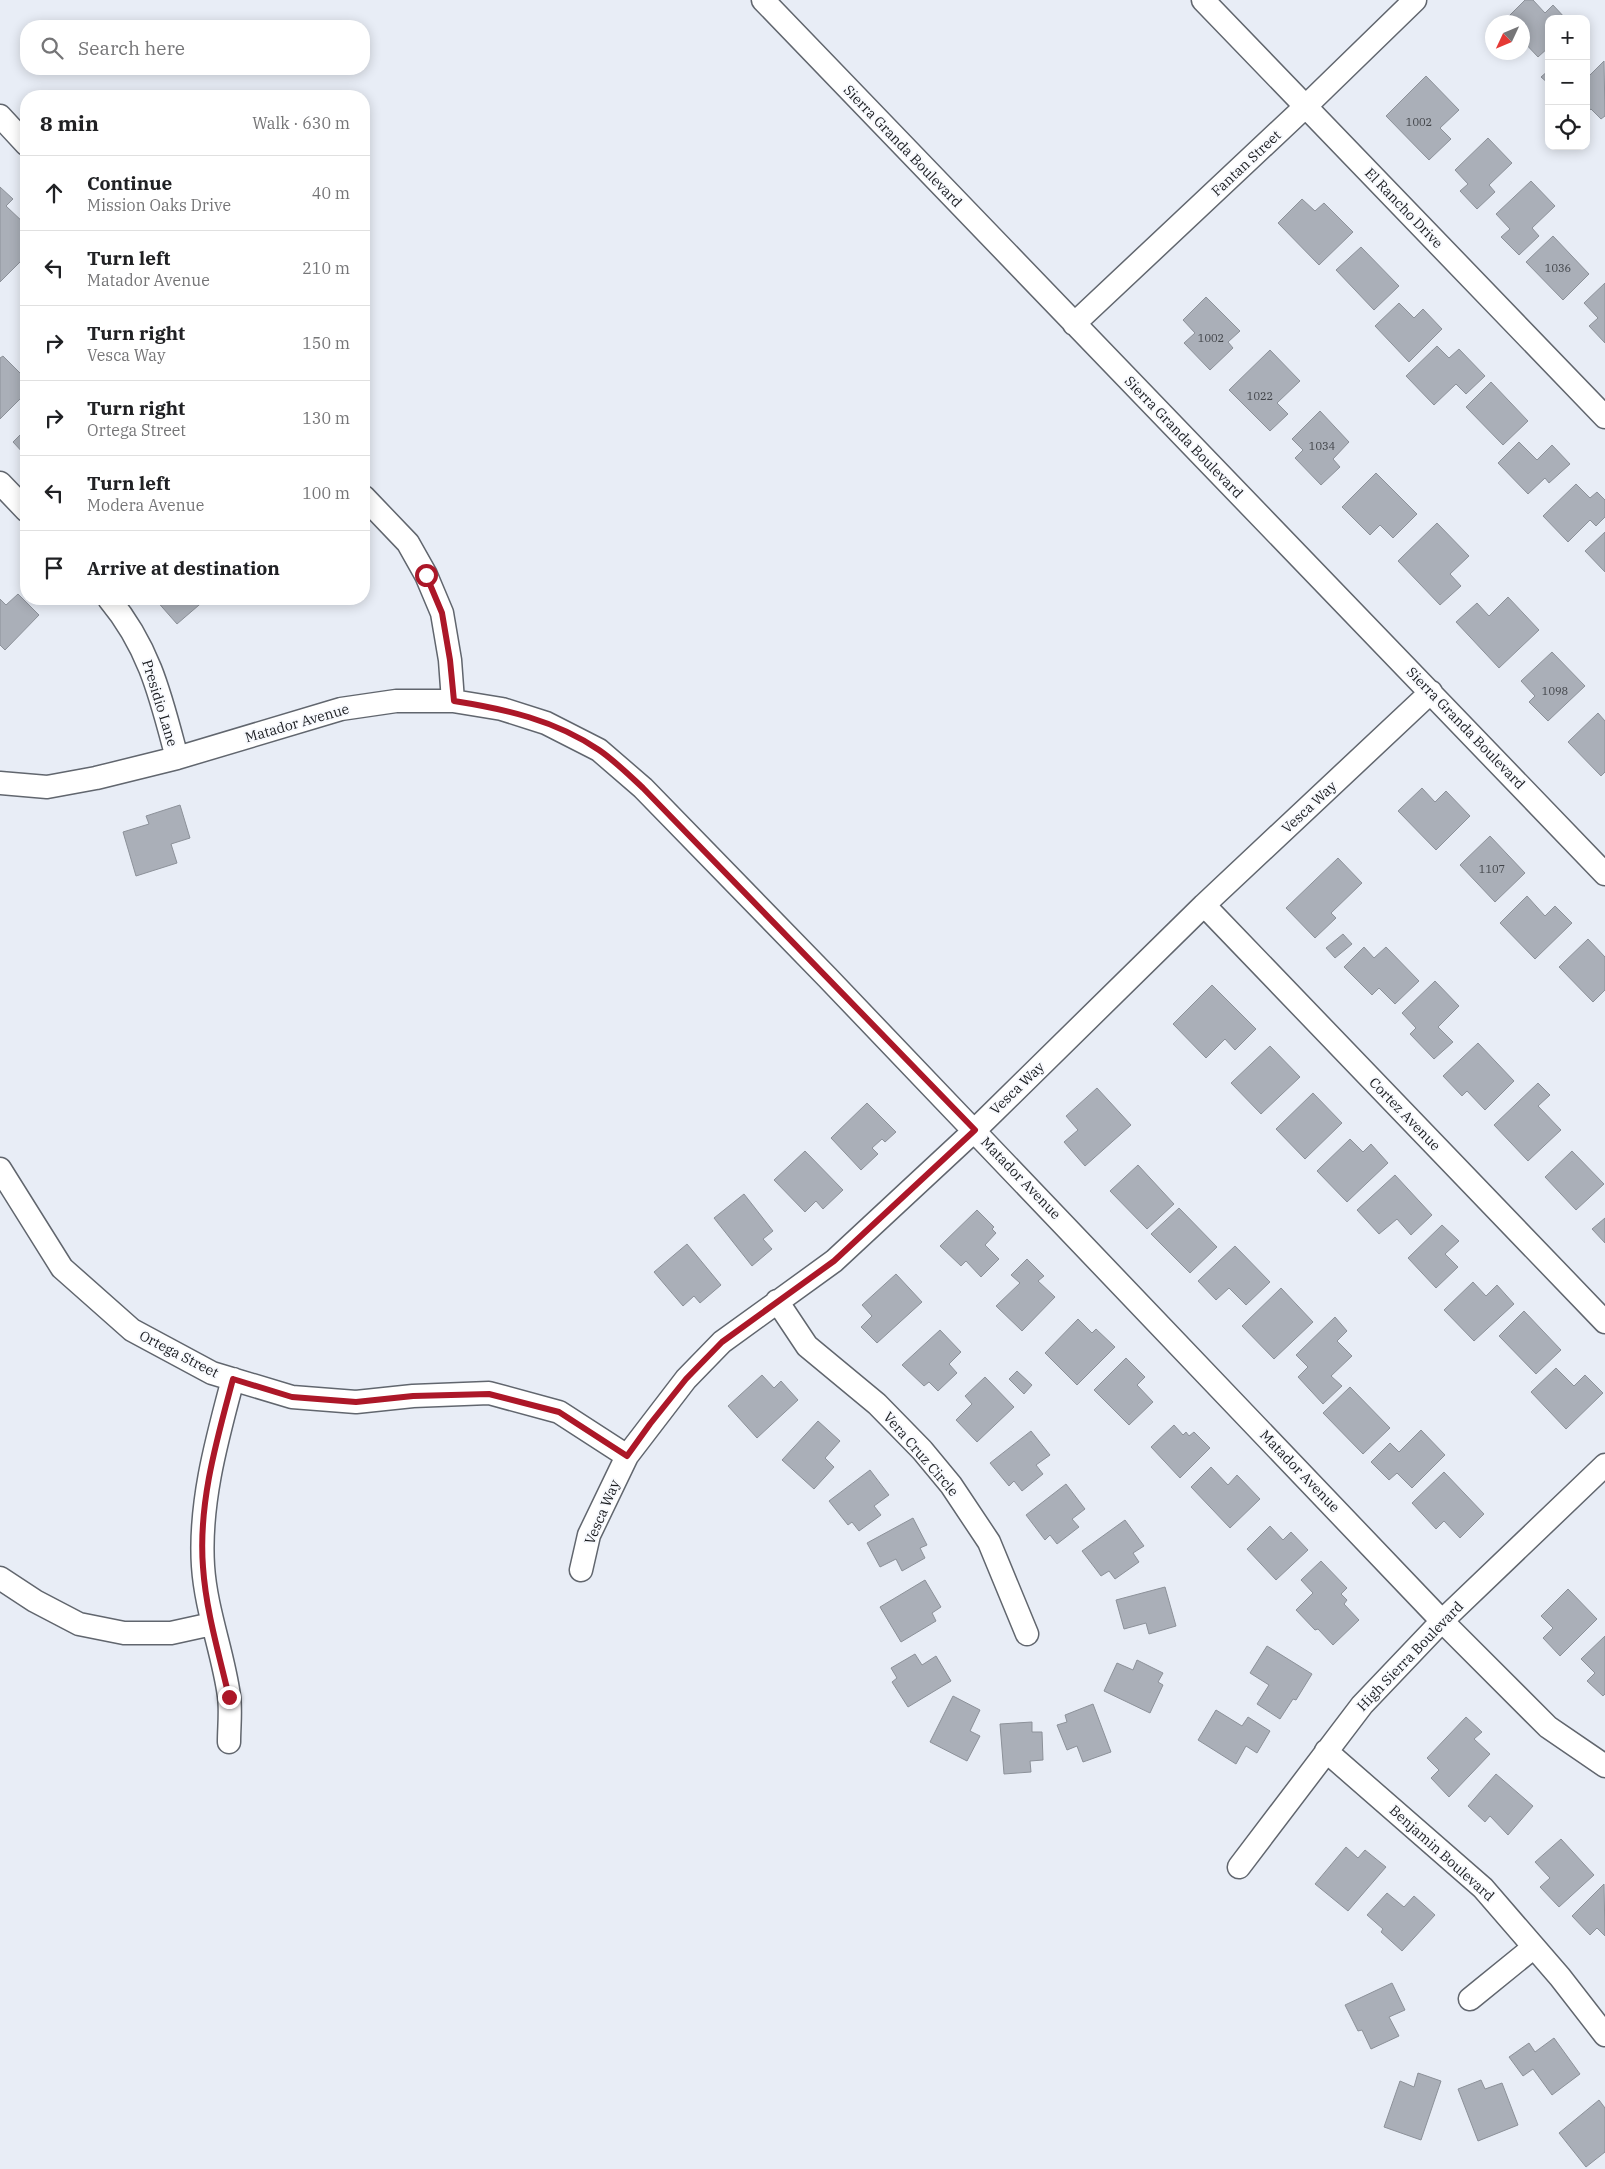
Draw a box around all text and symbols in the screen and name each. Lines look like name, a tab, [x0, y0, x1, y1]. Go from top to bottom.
north arrow	[1485, 15, 1530, 60]
map controls	[1545, 15, 1590, 150]
button: +	[1545, 15, 1590, 60]
search box	[20, 20, 370, 75]
icon: search	[38, 34, 66, 62]
text: Search here	[78, 36, 185, 60]
button: −	[1545, 60, 1590, 105]
street label: Sierra Granda Boulevard	[840, 81, 966, 211]
button: locate	[1545, 105, 1590, 150]
text: 8 min	[40, 109, 99, 137]
text: Walk · 630 m	[252, 113, 350, 133]
house number: 1002	[1406, 115, 1432, 129]
street label: Fantan Street	[1207, 126, 1285, 200]
street label: El Rancho Drive	[1361, 164, 1447, 252]
text: Continue	[87, 171, 172, 195]
icon: ahead	[40, 179, 68, 207]
text: 40 m	[312, 183, 350, 203]
text: Mission Oaks Drive	[87, 195, 231, 215]
text: Turn left	[87, 246, 170, 270]
icon: left	[40, 254, 68, 282]
text: 210 m	[302, 258, 350, 278]
house number: 1036	[1545, 261, 1571, 275]
text: Matador Avenue	[87, 270, 210, 290]
text: Turn right	[87, 321, 185, 345]
icon: right	[40, 329, 68, 357]
house number: 1002	[1198, 331, 1224, 345]
text: 150 m	[302, 333, 350, 353]
text: Vesca Way	[87, 345, 165, 365]
street label: Sierra Granda Boulevard	[1121, 372, 1247, 502]
house number: 1022	[1247, 389, 1273, 403]
text: Turn right	[87, 396, 185, 420]
icon: right	[40, 404, 68, 432]
text: 130 m	[302, 408, 350, 428]
text: Ortega Street	[87, 420, 186, 440]
house number: 1034	[1309, 439, 1336, 453]
text: Turn left	[87, 471, 170, 495]
icon: left	[40, 479, 68, 507]
text: 100 m	[302, 483, 350, 503]
text: Modera Avenue	[87, 495, 204, 515]
icon: arrive	[40, 554, 68, 582]
text: Arrive at destination	[87, 556, 280, 580]
route start	[415, 564, 438, 587]
street label: Presidio Lane	[138, 657, 182, 749]
street label: Sierra Granda Boulevard	[1403, 663, 1529, 793]
house number: 1098	[1542, 684, 1568, 698]
street label: Matador Avenue	[243, 700, 351, 746]
street label: Vesca Way	[1278, 777, 1341, 837]
house number: 1107	[1479, 862, 1505, 876]
street label: Vesca Way	[986, 1057, 1048, 1118]
street label: Cortez Avenue	[1365, 1074, 1445, 1154]
street label: Matador Avenue	[977, 1133, 1065, 1223]
street label: Ortega Street	[136, 1326, 222, 1382]
street label: Vera Cruz Circle	[879, 1408, 963, 1500]
street label: Matador Avenue	[1256, 1426, 1344, 1516]
street label: Vesca Way	[580, 1476, 624, 1547]
street label: High Sierra Boulevard	[1353, 1597, 1467, 1715]
route end	[218, 1686, 241, 1709]
street label: Benjamin Boulevard	[1386, 1801, 1499, 1905]

